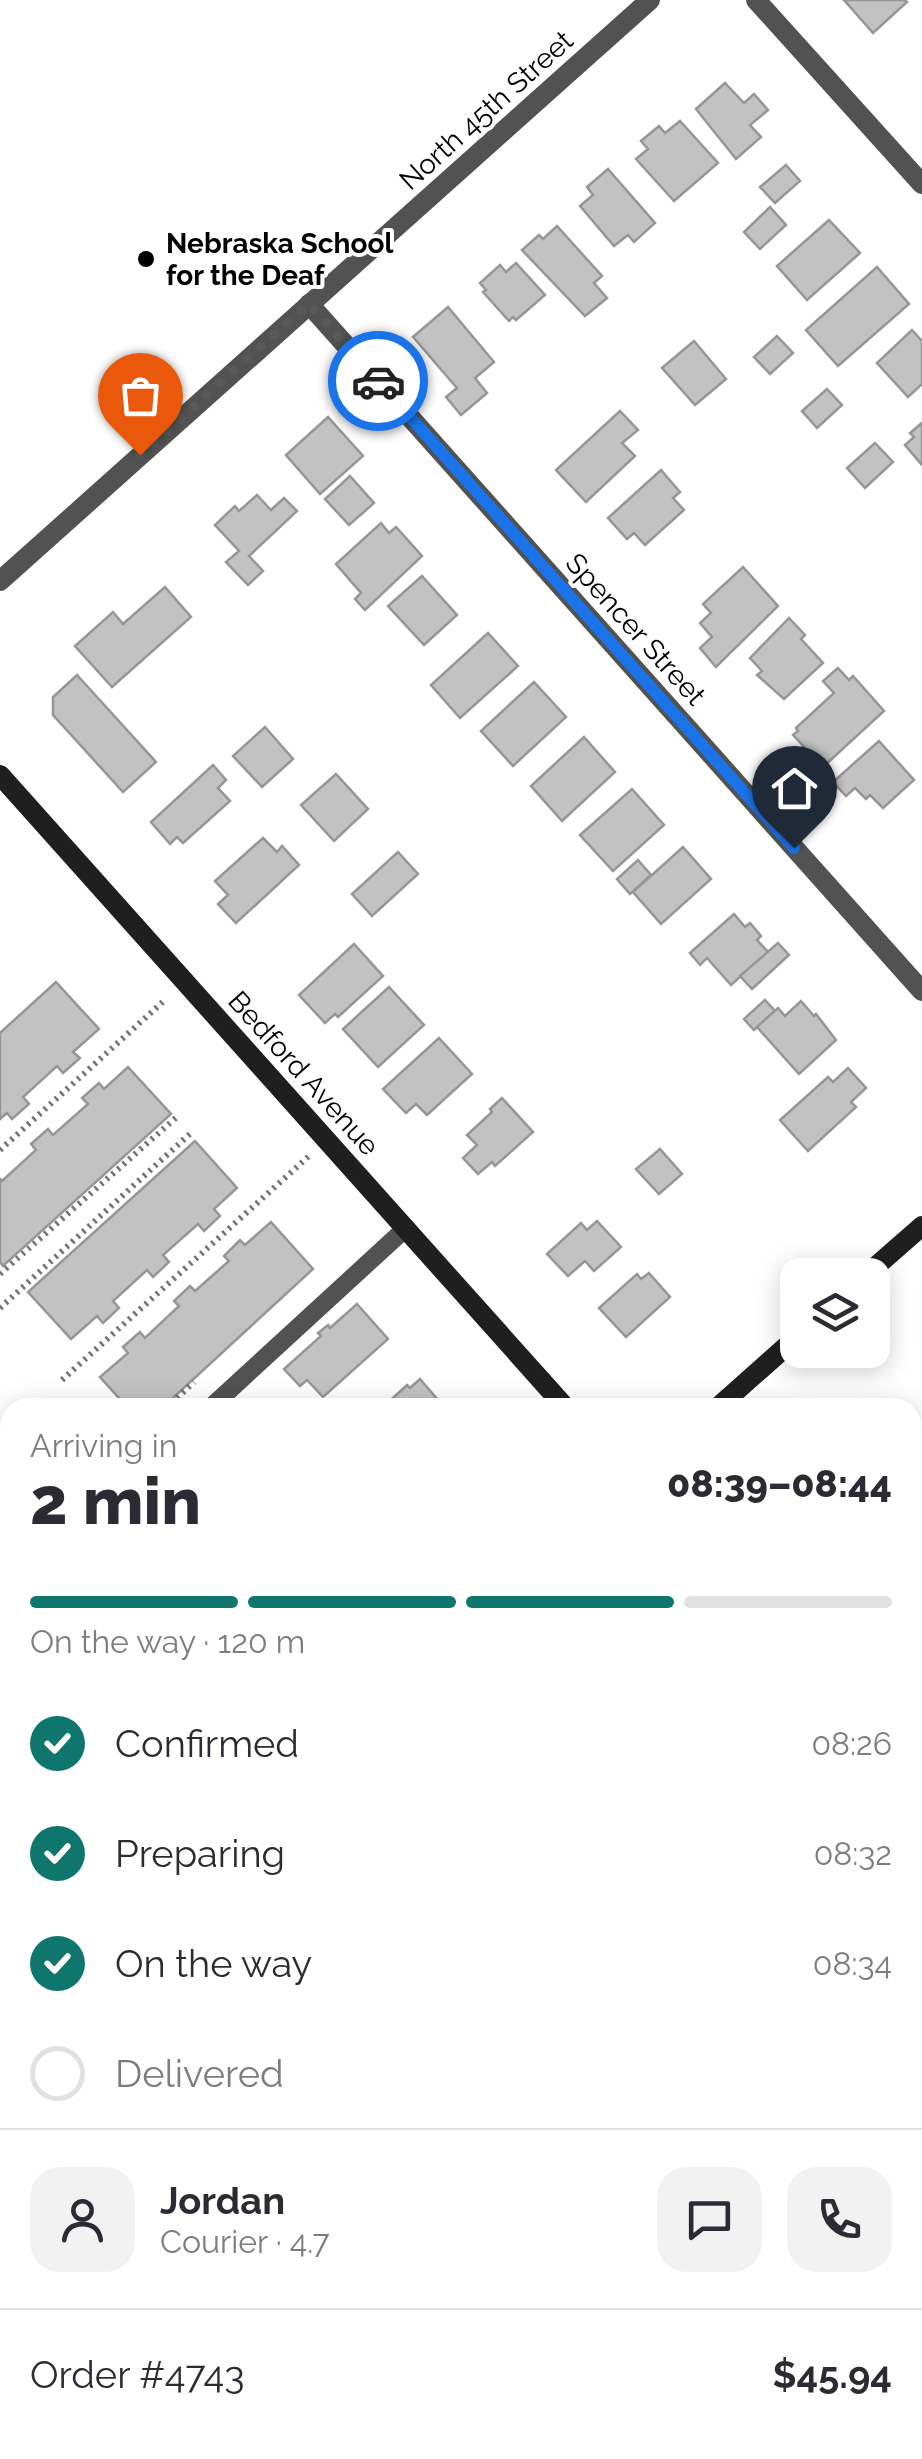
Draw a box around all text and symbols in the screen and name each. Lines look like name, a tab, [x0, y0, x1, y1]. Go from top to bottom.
street label: North 45th Street	[393, 24, 580, 197]
place label: Nebraska School for the Deaf	[166, 227, 393, 292]
marker: Nebraska School for the Deaf	[135, 248, 157, 270]
courier	[328, 331, 428, 431]
pin	[98, 353, 183, 456]
icon: car	[351, 354, 406, 409]
icon: bag	[113, 368, 168, 423]
street label: Spencer Street	[559, 547, 713, 712]
pin	[752, 746, 837, 849]
icon: home	[767, 761, 822, 816]
street label: Bedford Avenue	[221, 985, 386, 1162]
map controls	[780, 1258, 890, 1368]
button: layers	[780, 1258, 890, 1368]
text: Arriving in	[30, 1427, 177, 1464]
text: 08:39–08:44	[667, 1461, 892, 1506]
text: 2 min	[30, 1463, 201, 1539]
text: On the way · 120 m	[30, 1623, 305, 1660]
icon: check	[30, 1716, 85, 1771]
text: Confirmed	[115, 1721, 299, 1766]
text: 08:26	[811, 1725, 892, 1762]
icon: check	[30, 1826, 85, 1881]
text: Preparing	[115, 1831, 285, 1876]
text: 08:32	[814, 1835, 892, 1872]
icon: check	[30, 1936, 85, 1991]
text: On the way	[115, 1941, 312, 1986]
text: 08:34	[813, 1945, 892, 1982]
text: Delivered	[115, 2051, 284, 2096]
button: person	[30, 2167, 135, 2272]
button: chat	[657, 2167, 762, 2272]
button: phone	[787, 2167, 892, 2272]
text: Jordan	[160, 2178, 285, 2223]
text: Courier · 4.7	[160, 2223, 330, 2260]
text: Order #4743	[30, 2352, 245, 2397]
text: $45.94	[773, 2352, 892, 2397]

